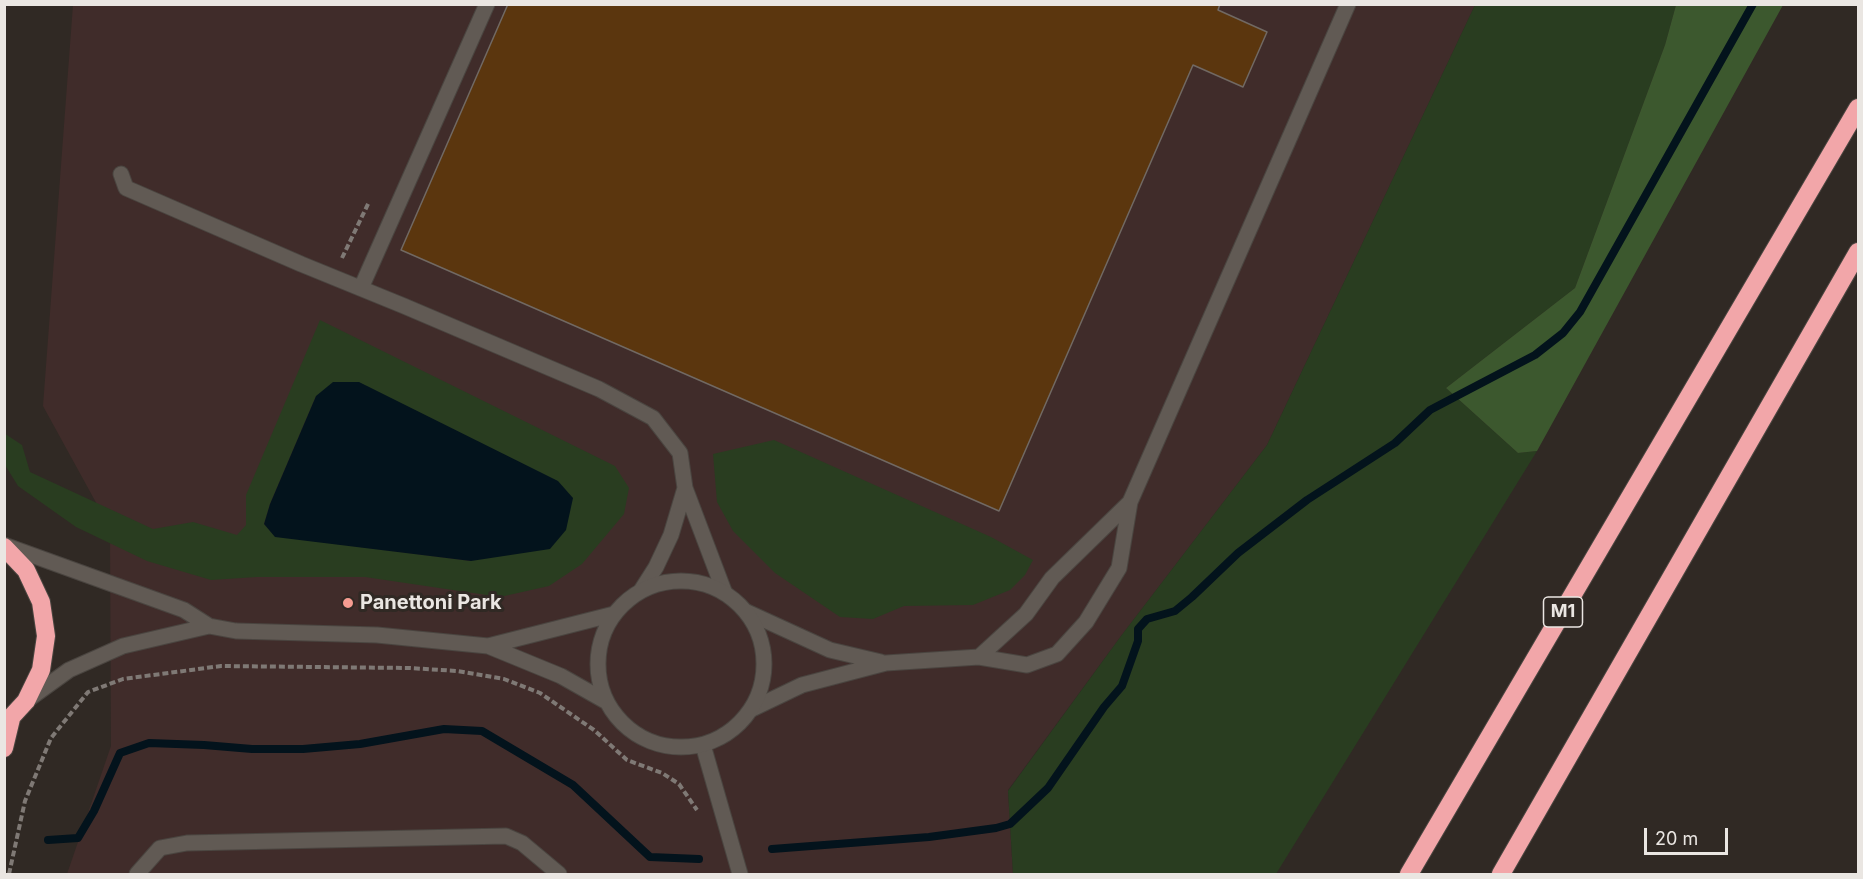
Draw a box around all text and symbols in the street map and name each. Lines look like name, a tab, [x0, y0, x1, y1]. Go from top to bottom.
place label: Panettoni Park	[360, 591, 502, 615]
marker: Panettoni Park	[341, 596, 355, 610]
road number: M1	[1544, 597, 1582, 627]
scale bar	[1647, 816, 1731, 854]
text: 20 m	[1655, 828, 1698, 849]

